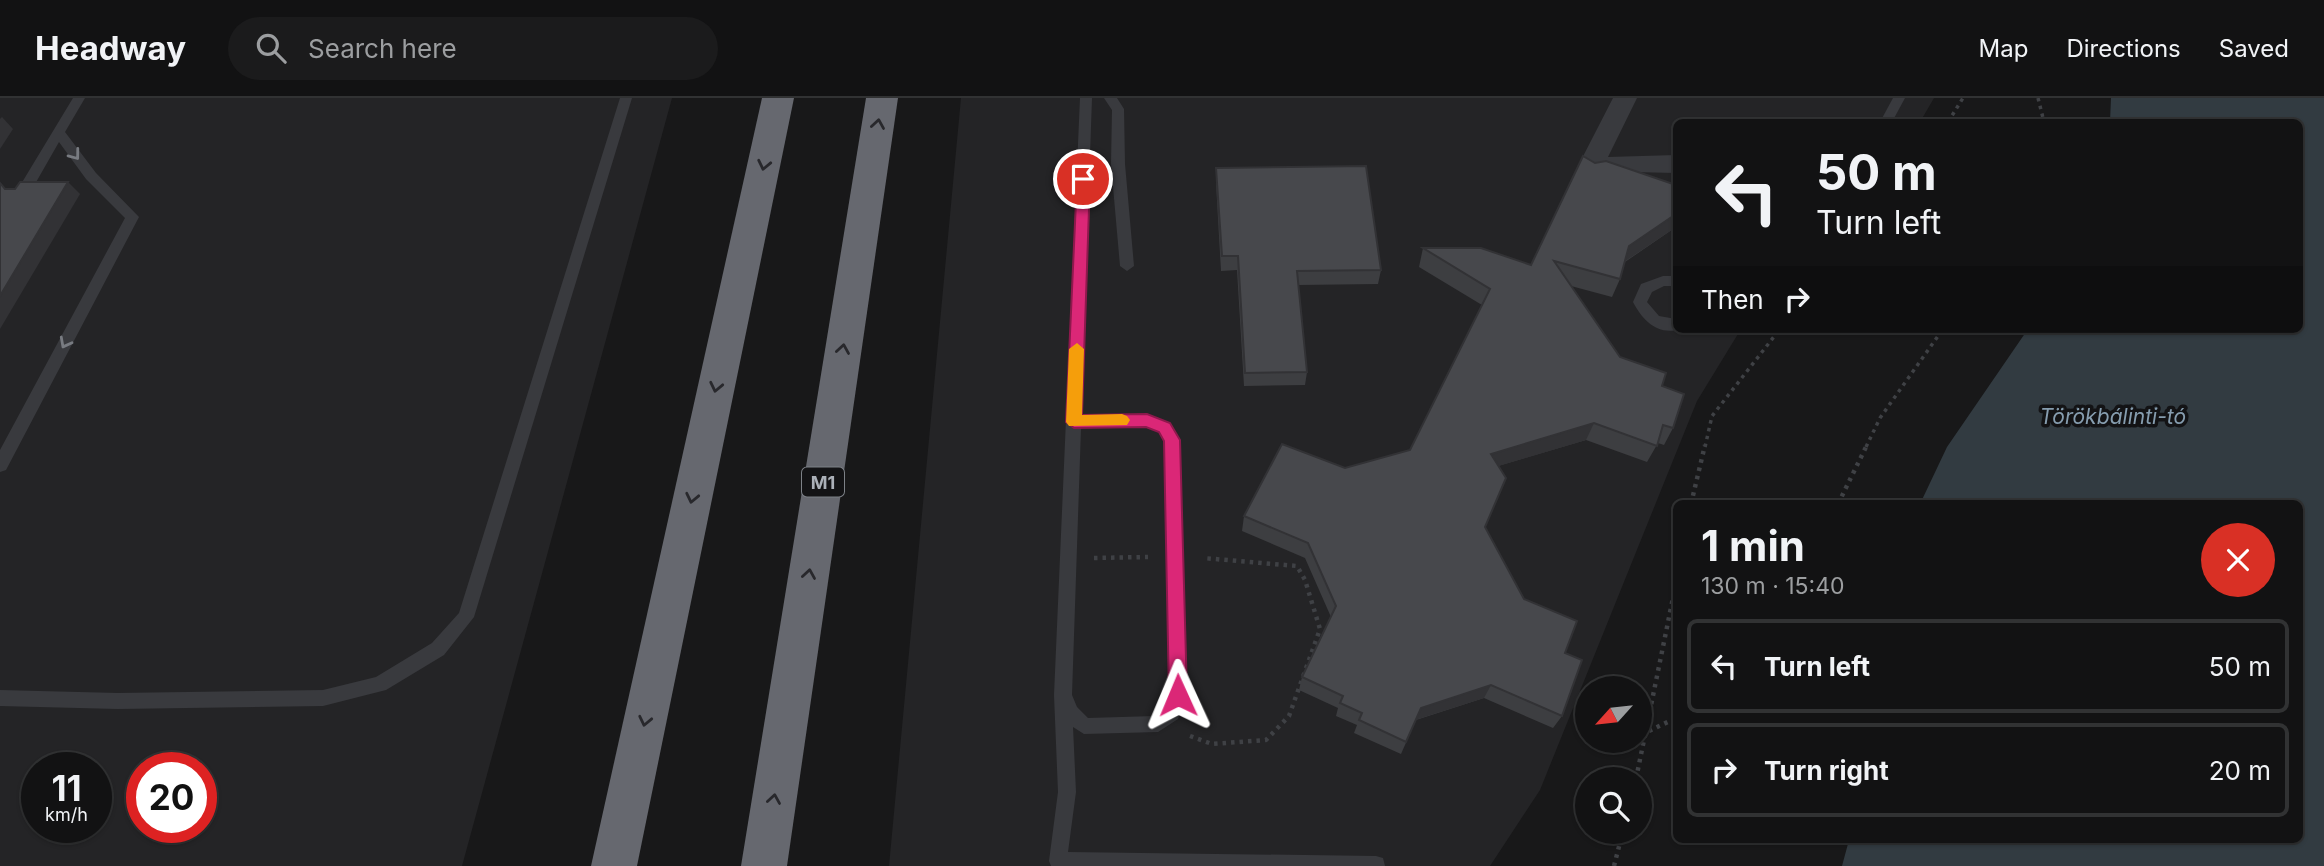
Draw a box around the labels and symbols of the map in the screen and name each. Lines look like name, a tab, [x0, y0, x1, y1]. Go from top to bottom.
one-way arrow	[870, 118, 885, 130]
one-way arrow	[66, 147, 79, 160]
pin	[1053, 149, 1113, 209]
one-way arrow	[758, 159, 772, 171]
one-way arrow	[60, 336, 73, 348]
one-way arrow	[835, 343, 850, 355]
one-way arrow	[710, 381, 724, 393]
water label: Törökbálinti-tó	[2040, 404, 2186, 429]
road number: M1	[802, 468, 844, 496]
one-way arrow	[686, 492, 701, 504]
one-way arrow	[801, 568, 816, 580]
position arrow	[1141, 658, 1215, 732]
north arrow	[1575, 676, 1652, 752]
one-way arrow	[638, 715, 653, 727]
speed limit sign: 20	[126, 752, 217, 843]
one-way arrow	[766, 793, 781, 804]

